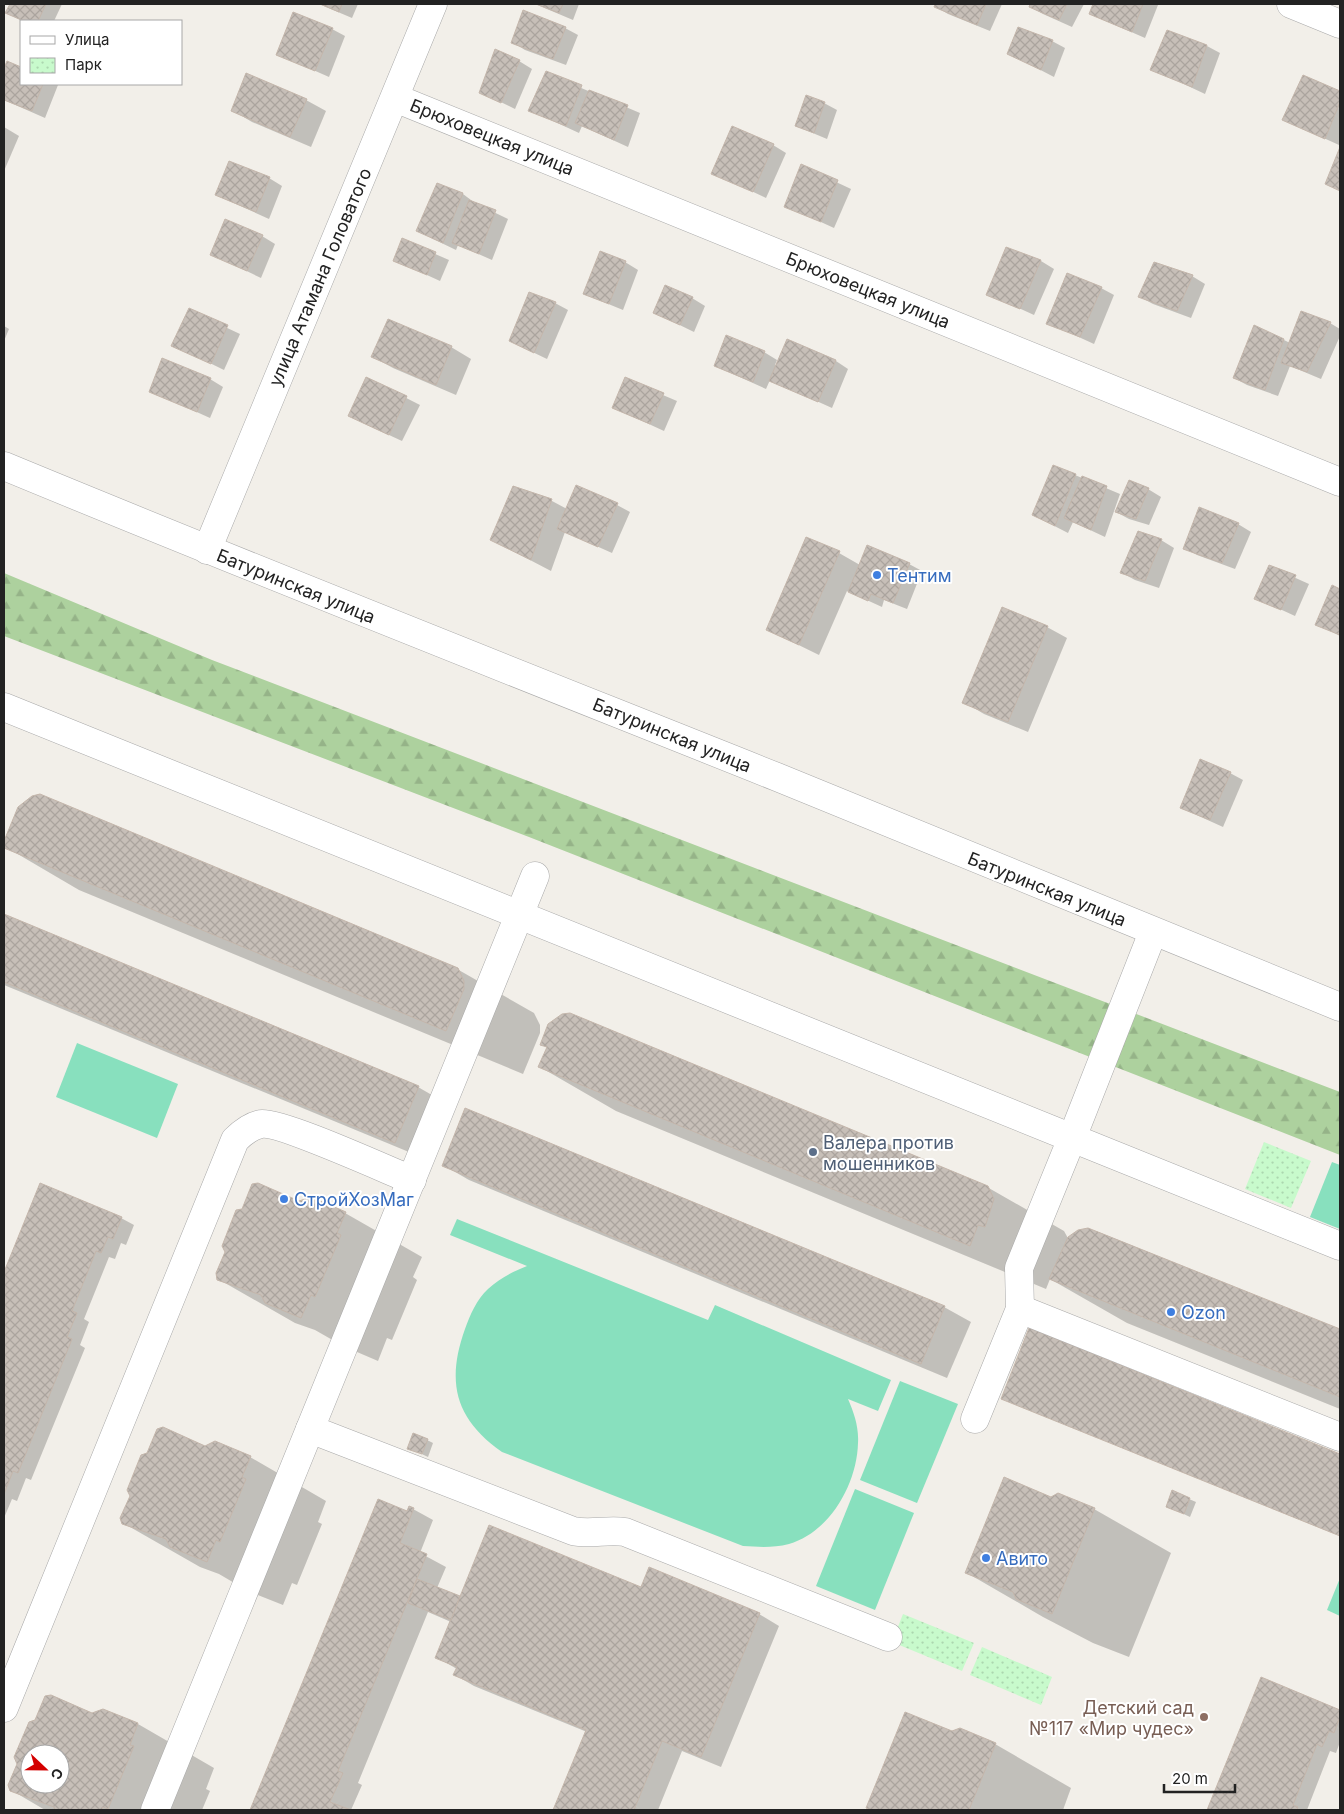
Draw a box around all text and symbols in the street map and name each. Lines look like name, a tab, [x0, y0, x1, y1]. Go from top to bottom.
legend	[20, 20, 182, 85]
text: Улица	[65, 30, 109, 49]
text: Парк	[65, 55, 102, 74]
street label: Брюховецкая улица	[407, 94, 577, 180]
street label: улица Атамана Головатого	[264, 165, 376, 389]
street label: Брюховецкая улица	[783, 247, 953, 333]
street label: Батуринская улица	[214, 545, 378, 627]
place label: Тентим	[887, 565, 952, 586]
marker: Тентим	[871, 569, 883, 581]
street label: Батуринская улица	[590, 694, 754, 776]
street label: Батуринская улица	[965, 848, 1129, 930]
place label: Валера против мошенников	[823, 1132, 954, 1174]
marker: Валера против мошенников	[807, 1146, 819, 1158]
place label: СтройХозМаг	[294, 1189, 414, 1210]
marker: СтройХозМаг	[278, 1193, 290, 1205]
place label: Ozon	[1181, 1302, 1226, 1323]
marker: Ozon	[1165, 1306, 1177, 1318]
place label: Авито	[996, 1548, 1048, 1569]
marker: Авито	[980, 1552, 992, 1564]
place label: Детский сад №117 «Мир чудес»	[1029, 1697, 1194, 1739]
marker: Детский сад №117 «Мир чудес»	[1198, 1711, 1210, 1723]
north arrow	[20, 1744, 70, 1794]
scale bar	[1164, 1762, 1235, 1794]
text: С	[48, 1766, 67, 1782]
text: 20 m	[1172, 1769, 1208, 1788]

